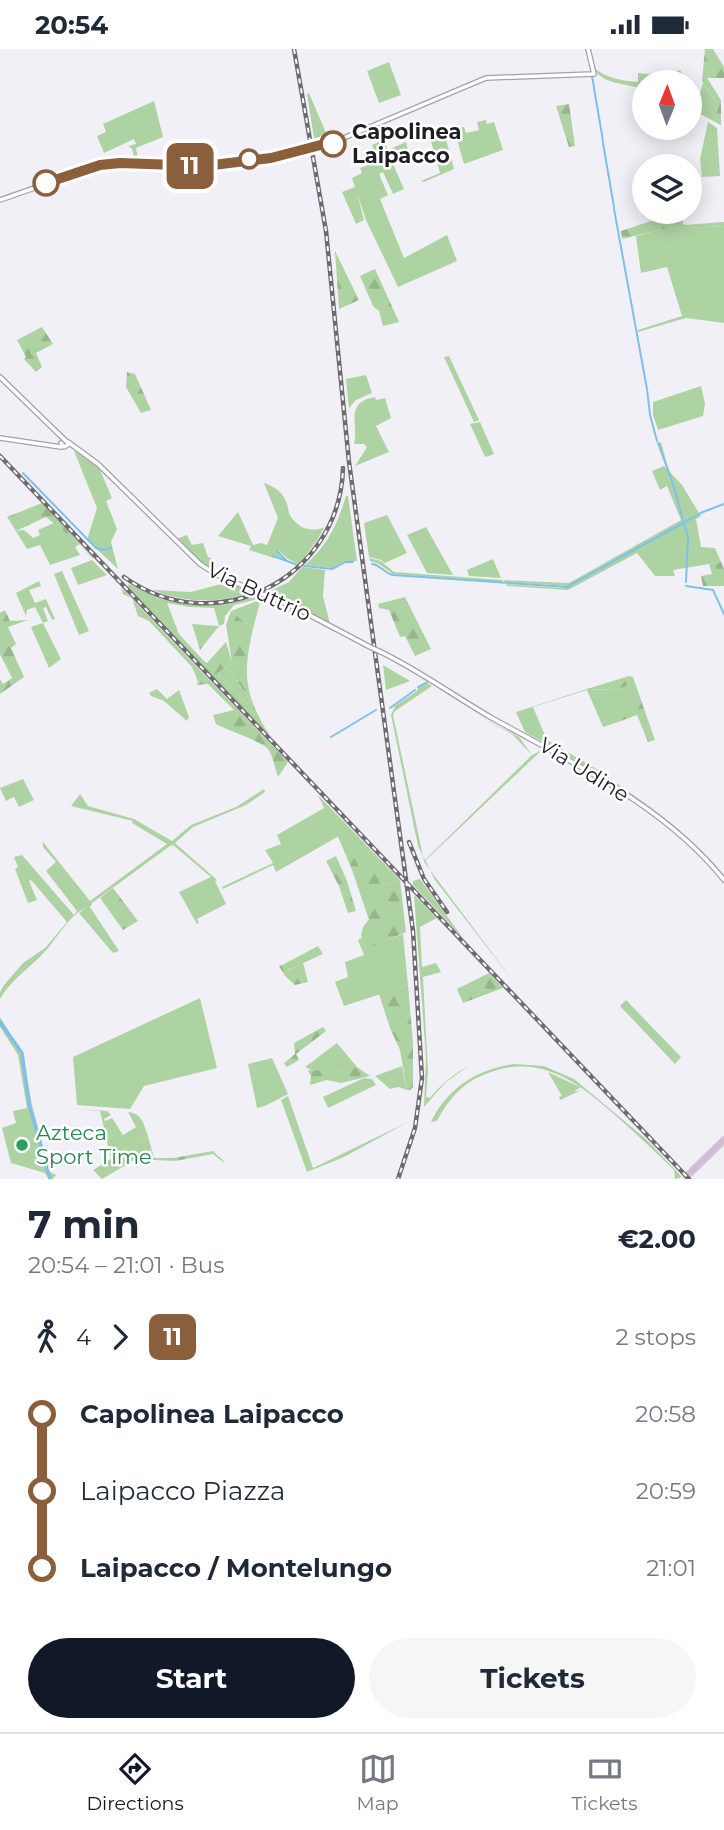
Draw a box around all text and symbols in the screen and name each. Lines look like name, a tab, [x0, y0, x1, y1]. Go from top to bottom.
text: 20:54	[35, 9, 108, 41]
north arrow	[632, 70, 702, 140]
map controls	[632, 70, 702, 224]
place label: Capolinea Laipacco	[352, 119, 461, 168]
marker: Capolinea Laipacco	[320, 131, 346, 157]
line badge: 11	[158, 143, 221, 189]
unlabelled marker	[239, 149, 259, 169]
text: 11	[181, 151, 199, 180]
button: layers	[632, 154, 702, 224]
unlabelled marker	[33, 170, 59, 196]
street label: Via Buttrio	[203, 557, 315, 626]
street label: Via Udine	[535, 732, 634, 807]
place label: Azteca Sport Time	[36, 1120, 152, 1169]
marker: Azteca Sport Time	[14, 1137, 30, 1153]
text: 7 min	[28, 1201, 140, 1248]
text: €2.00	[618, 1223, 696, 1255]
text: 20:54 – 21:01 · Bus	[28, 1251, 225, 1279]
icon: walk	[28, 1318, 66, 1356]
icon: forward	[101, 1318, 139, 1356]
text: 11	[163, 1322, 182, 1351]
text: 4	[76, 1323, 91, 1351]
text: 2 stops	[616, 1323, 696, 1351]
text: Capolinea Laipacco	[80, 1398, 344, 1430]
text: 20:58	[635, 1400, 696, 1428]
text: Laipacco Piazza	[80, 1475, 285, 1507]
text: 20:59	[636, 1477, 696, 1505]
text: Laipacco / Montelungo	[80, 1552, 392, 1584]
text: 21:01	[646, 1554, 696, 1582]
button: Start	[28, 1638, 355, 1718]
button: Tickets	[369, 1638, 696, 1718]
tab: Directions	[86, 1750, 184, 1815]
tab: Map	[357, 1750, 399, 1815]
tab: Tickets	[572, 1750, 638, 1815]

